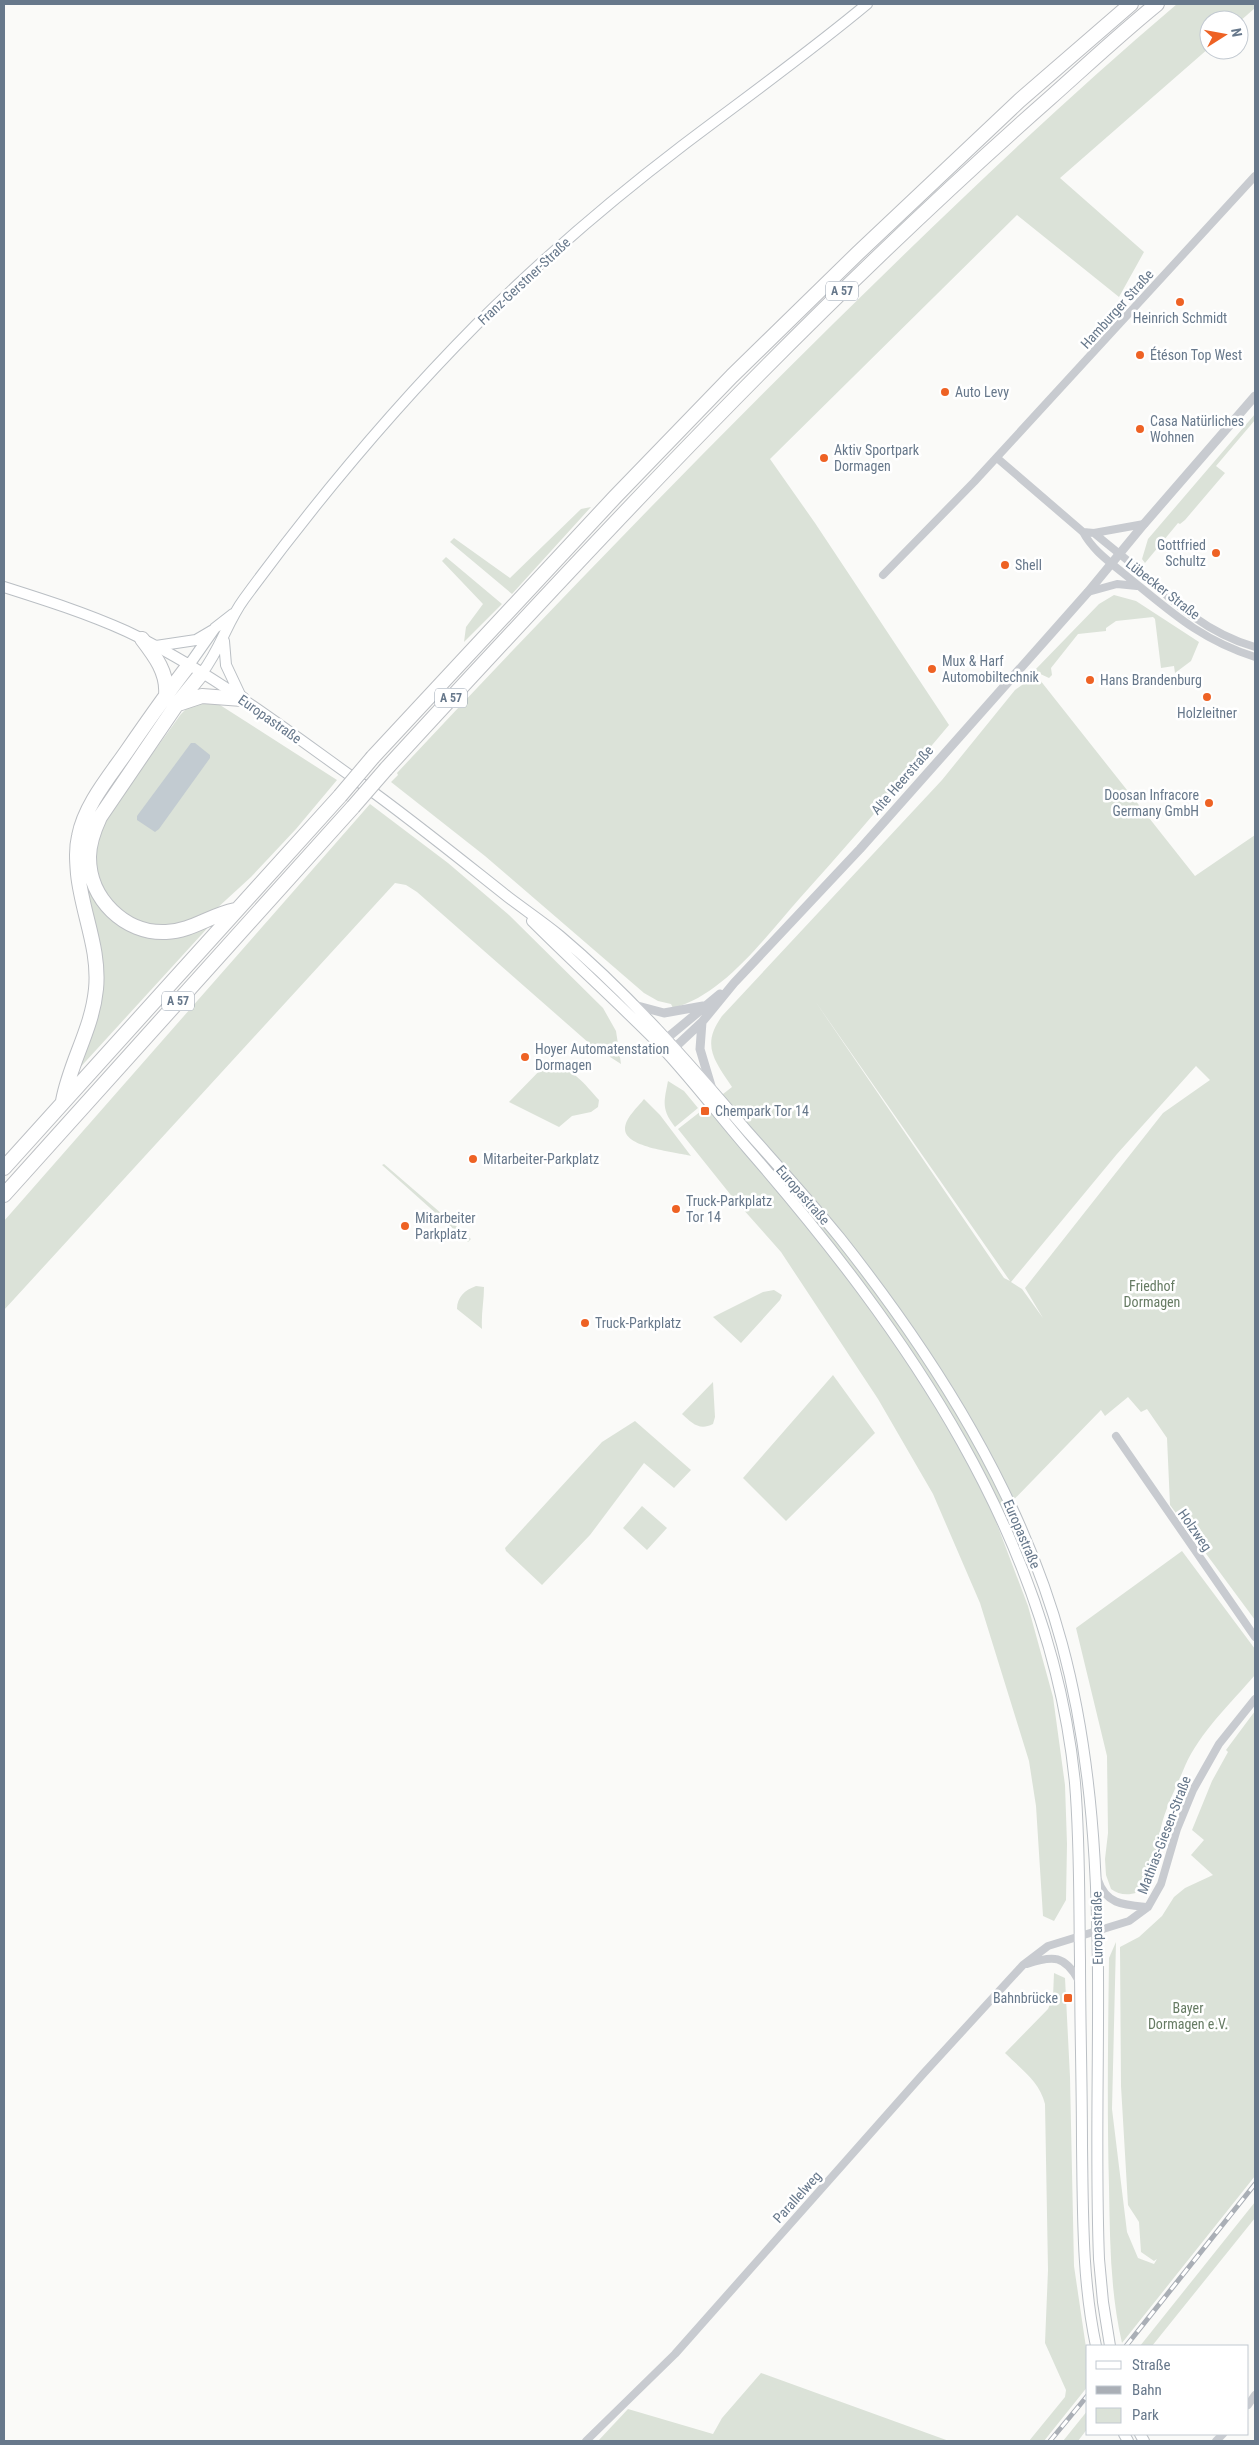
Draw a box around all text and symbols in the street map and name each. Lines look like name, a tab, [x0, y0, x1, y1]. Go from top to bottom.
north arrow	[1199, 10, 1249, 60]
text: N	[1228, 27, 1245, 38]
street label: Franz-Gerstner-Straße	[475, 234, 574, 328]
street label: Hamburger Straße	[1077, 266, 1157, 352]
road number: A 57	[826, 282, 858, 300]
marker: Heinrich Schmidt	[1174, 296, 1186, 308]
place label: Heinrich Schmidt	[1133, 310, 1227, 326]
place label: Étéson Top West	[1150, 346, 1242, 363]
marker: Étéson Top West	[1134, 349, 1146, 361]
place label: Auto Levy	[955, 384, 1009, 400]
marker: Auto Levy	[939, 386, 951, 398]
place label: Casa Natürliches Wohnen	[1150, 413, 1244, 445]
marker: Casa Natürliches Wohnen	[1134, 423, 1146, 435]
place label: Aktiv Sportpark Dormagen	[834, 442, 920, 474]
marker: Aktiv Sportpark Dormagen	[818, 452, 830, 464]
place label: Gottfried Schultz	[1157, 537, 1206, 569]
marker: Gottfried Schultz	[1210, 547, 1222, 559]
street label: Lübecker Straße	[1123, 555, 1203, 623]
place label: Shell	[1015, 557, 1042, 573]
marker: Shell	[999, 559, 1011, 571]
place label: Mux & Harf Automobiltechnik	[942, 653, 1040, 685]
marker: Mux & Harf Automobiltechnik	[926, 663, 938, 675]
place label: Hans Brandenburg	[1100, 672, 1202, 688]
marker: Hans Brandenburg	[1084, 674, 1096, 686]
road number: A 57	[435, 688, 467, 708]
street label: Europastraße	[235, 691, 305, 747]
marker: Holzleitner	[1201, 691, 1213, 703]
place label: Holzleitner	[1177, 705, 1237, 721]
street label: Alte Heerstraße	[868, 742, 937, 818]
place label: Doosan Infracore Germany GmbH	[1104, 787, 1199, 819]
marker: Doosan Infracore Germany GmbH	[1203, 797, 1215, 809]
road number: A 57	[162, 991, 194, 1010]
place label: Hoyer Automatenstation Dormagen	[535, 1041, 669, 1073]
marker: Hoyer Automatenstation Dormagen	[519, 1051, 531, 1063]
place label: Chempark Tor 14	[715, 1103, 809, 1119]
marker: Chempark Tor 14	[699, 1105, 711, 1117]
place label: Mitarbeiter-Parkplatz	[483, 1151, 599, 1167]
marker: Mitarbeiter-Parkplatz	[467, 1153, 479, 1165]
street label: Europastraße	[773, 1162, 833, 1228]
place label: Truck-Parkplatz Tor 14	[686, 1193, 772, 1225]
marker: Truck-Parkplatz Tor 14	[670, 1203, 682, 1215]
place label: Mitarbeiter Parkplatz	[415, 1210, 476, 1242]
marker: Mitarbeiter Parkplatz	[399, 1220, 411, 1232]
park label: Friedhof Dormagen	[1124, 1278, 1180, 1310]
place label: Truck-Parkplatz	[595, 1315, 681, 1331]
marker: Truck-Parkplatz	[579, 1317, 591, 1329]
street label: Europastraße	[1000, 1497, 1044, 1571]
street label: Holzweg	[1175, 1506, 1215, 1554]
street label: Mathias-Giesen-Straße	[1134, 1773, 1194, 1896]
street label: Europastraße	[1088, 1891, 1106, 1965]
place label: Bahnbrücke	[993, 1990, 1058, 2006]
marker: Bahnbrücke	[1062, 1992, 1074, 2004]
park label: Bayer Dormagen e.V.	[1148, 2000, 1228, 2032]
street label: Parallelweg	[770, 2168, 824, 2226]
legend	[1086, 2345, 1249, 2435]
text: Straße	[1132, 2356, 1171, 2374]
text: Bahn	[1132, 2381, 1162, 2399]
text: Park	[1132, 2406, 1159, 2424]

